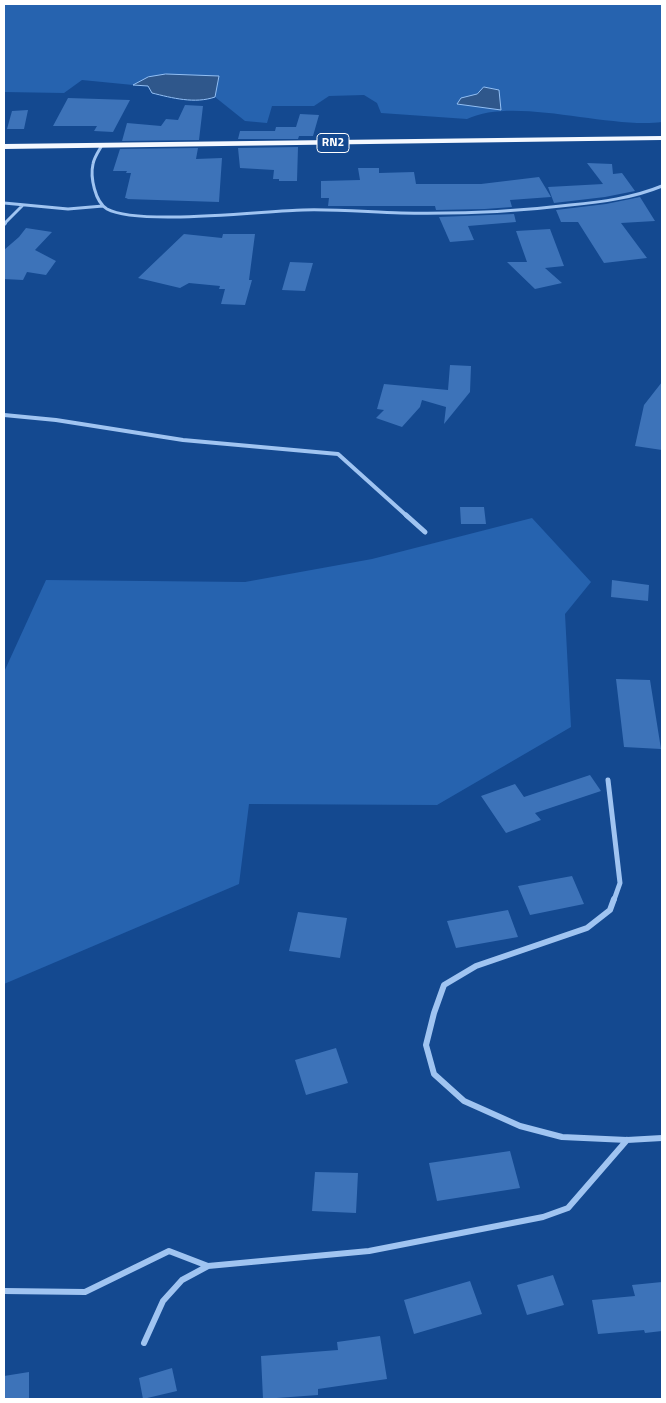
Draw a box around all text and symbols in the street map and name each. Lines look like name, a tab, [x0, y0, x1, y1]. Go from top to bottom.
road number: RN2	[317, 134, 349, 152]

